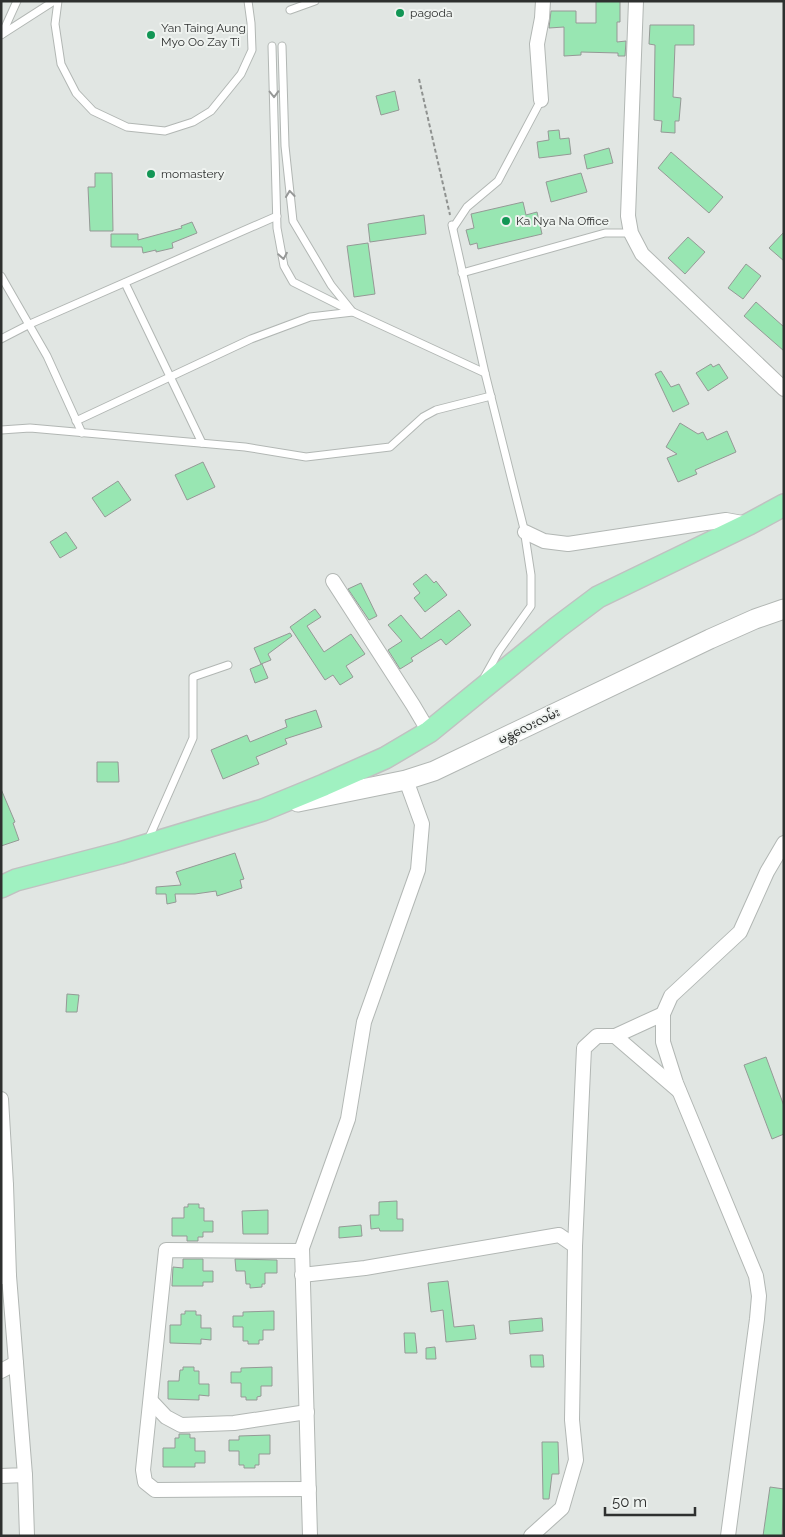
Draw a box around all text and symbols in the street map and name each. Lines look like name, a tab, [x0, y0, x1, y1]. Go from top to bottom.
place label: pagoda	[410, 6, 453, 20]
marker: pagoda	[394, 7, 406, 19]
place label: Yan Taing Aung Myo Oo Zay Ti	[161, 21, 246, 49]
marker: Yan Taing Aung Myo Oo Zay Ti	[145, 29, 157, 41]
one-way arrow	[268, 91, 279, 99]
place label: momastery	[161, 167, 225, 181]
marker: momastery	[145, 168, 157, 180]
one-way arrow	[285, 190, 296, 198]
place label: Ka Nya Na Office	[516, 214, 609, 228]
marker: Ka Nya Na Office	[500, 215, 512, 227]
one-way arrow	[277, 252, 287, 261]
street label: မန္တလေးလမ်း	[495, 703, 563, 750]
scale bar	[605, 1484, 695, 1516]
text: 50 m	[612, 1493, 647, 1511]

